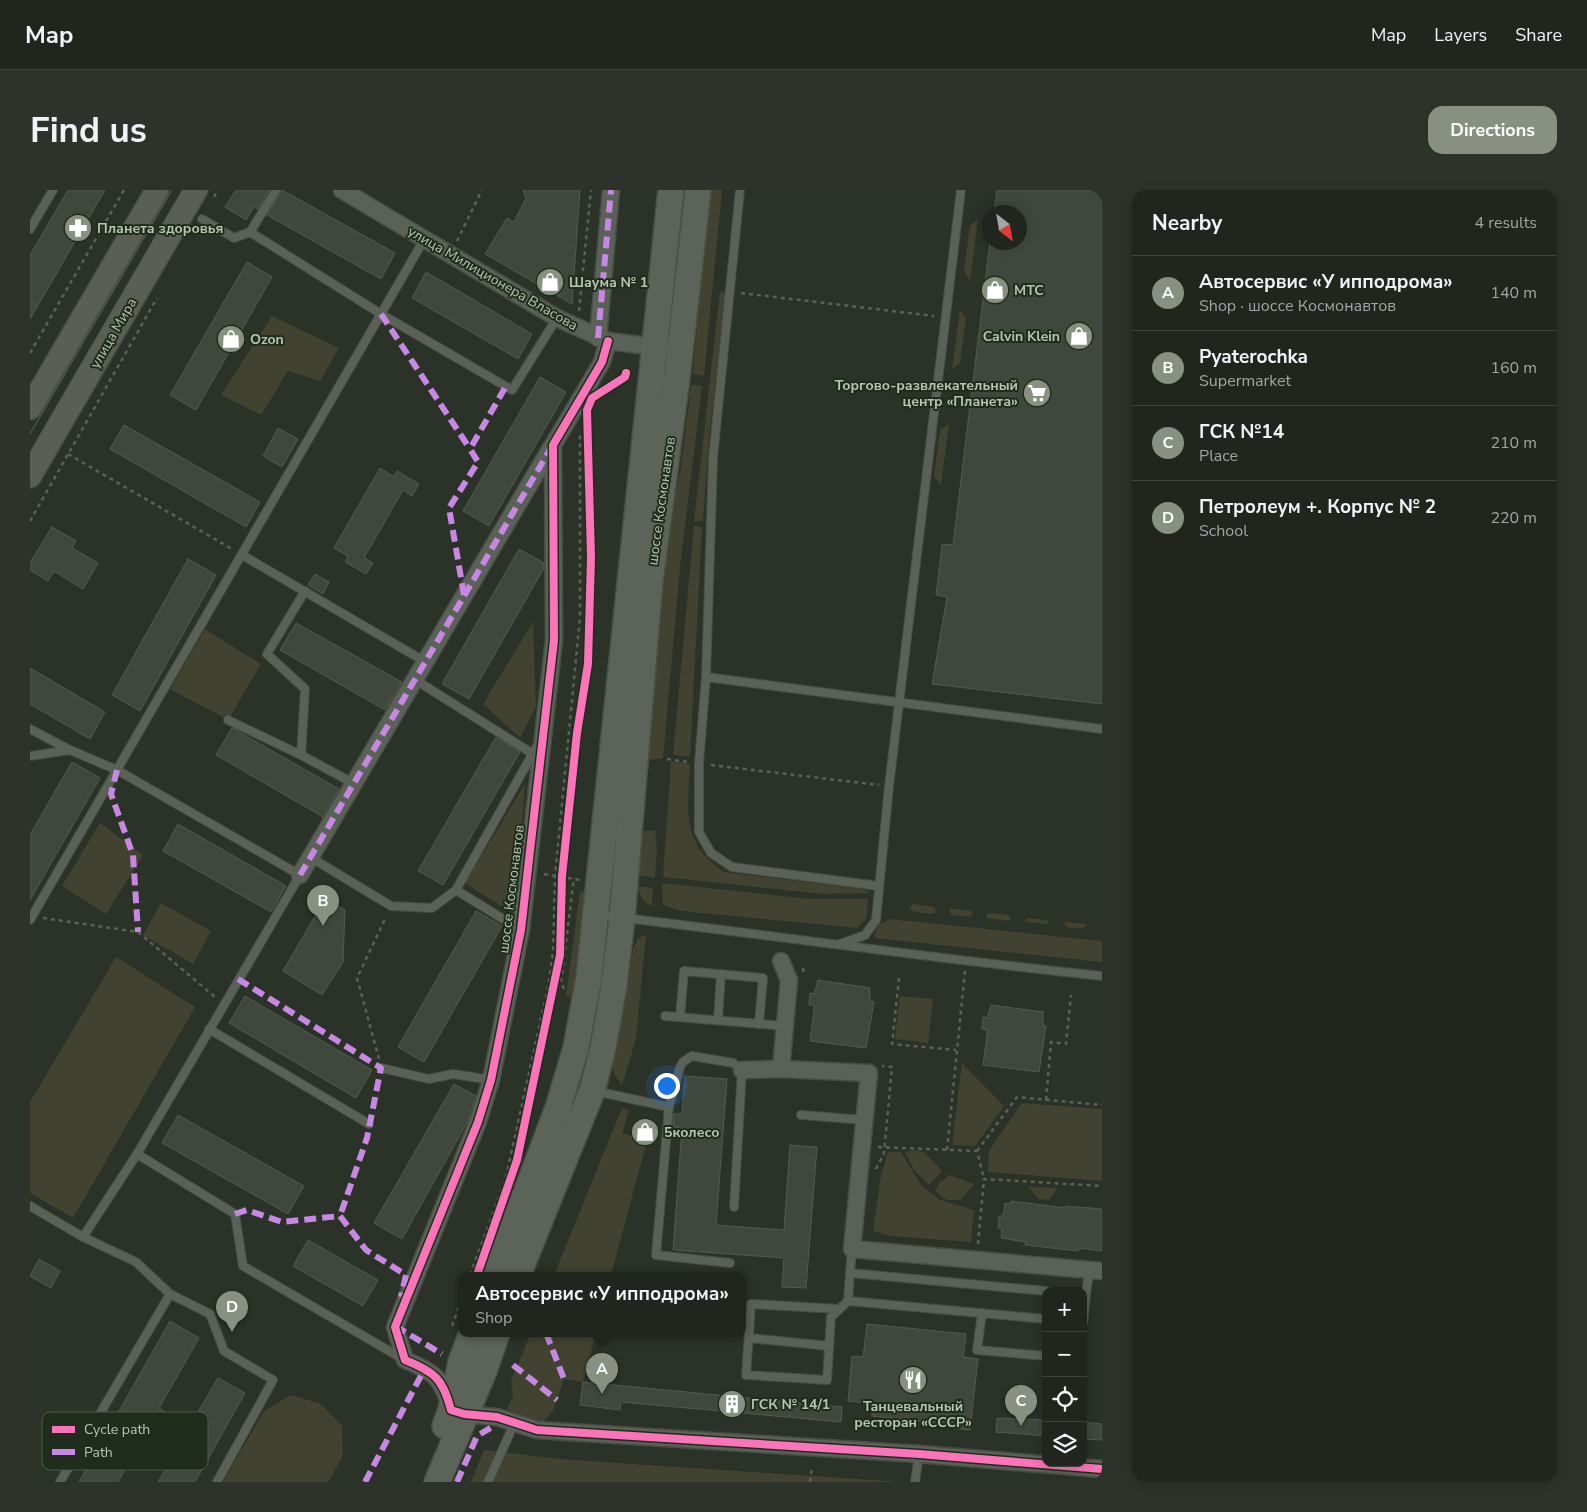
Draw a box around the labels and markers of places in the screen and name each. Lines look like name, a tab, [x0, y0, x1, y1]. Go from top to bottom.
pharmacy icon: Планета здоровья	[63, 213, 93, 243]
place label: Планета здоровья	[97, 219, 223, 238]
shop icon: Шаума № 1	[535, 267, 565, 297]
place label: Шаума № 1	[569, 273, 648, 292]
shop icon: МТС	[980, 275, 1010, 305]
place label: МТС	[1014, 281, 1044, 300]
shop icon: Calvin Klein	[1064, 321, 1094, 351]
shop icon: Ozon	[216, 324, 246, 354]
place label: Calvin Klein	[983, 327, 1060, 346]
place label: Ozon	[250, 330, 284, 349]
place label: Торгово-развлекательный центр «Планета»	[835, 376, 1018, 411]
supermarket icon: Торгово-развлекательный центр «Планета»	[1022, 378, 1052, 408]
pin: B	[307, 885, 339, 926]
shop icon: 5колесо	[630, 1117, 660, 1147]
place label: 5колесо	[664, 1123, 720, 1142]
pin: D	[216, 1291, 248, 1332]
pin: A	[586, 1353, 618, 1394]
restaurant icon: Танцевальный ресторан «СССР»	[898, 1365, 928, 1395]
pin: C	[1005, 1385, 1037, 1426]
building icon: ГСК № 14/1	[717, 1389, 747, 1419]
place label: ГСК № 14/1	[751, 1395, 830, 1414]
place label: Танцевальный ресторан «СССР»	[854, 1397, 972, 1432]

